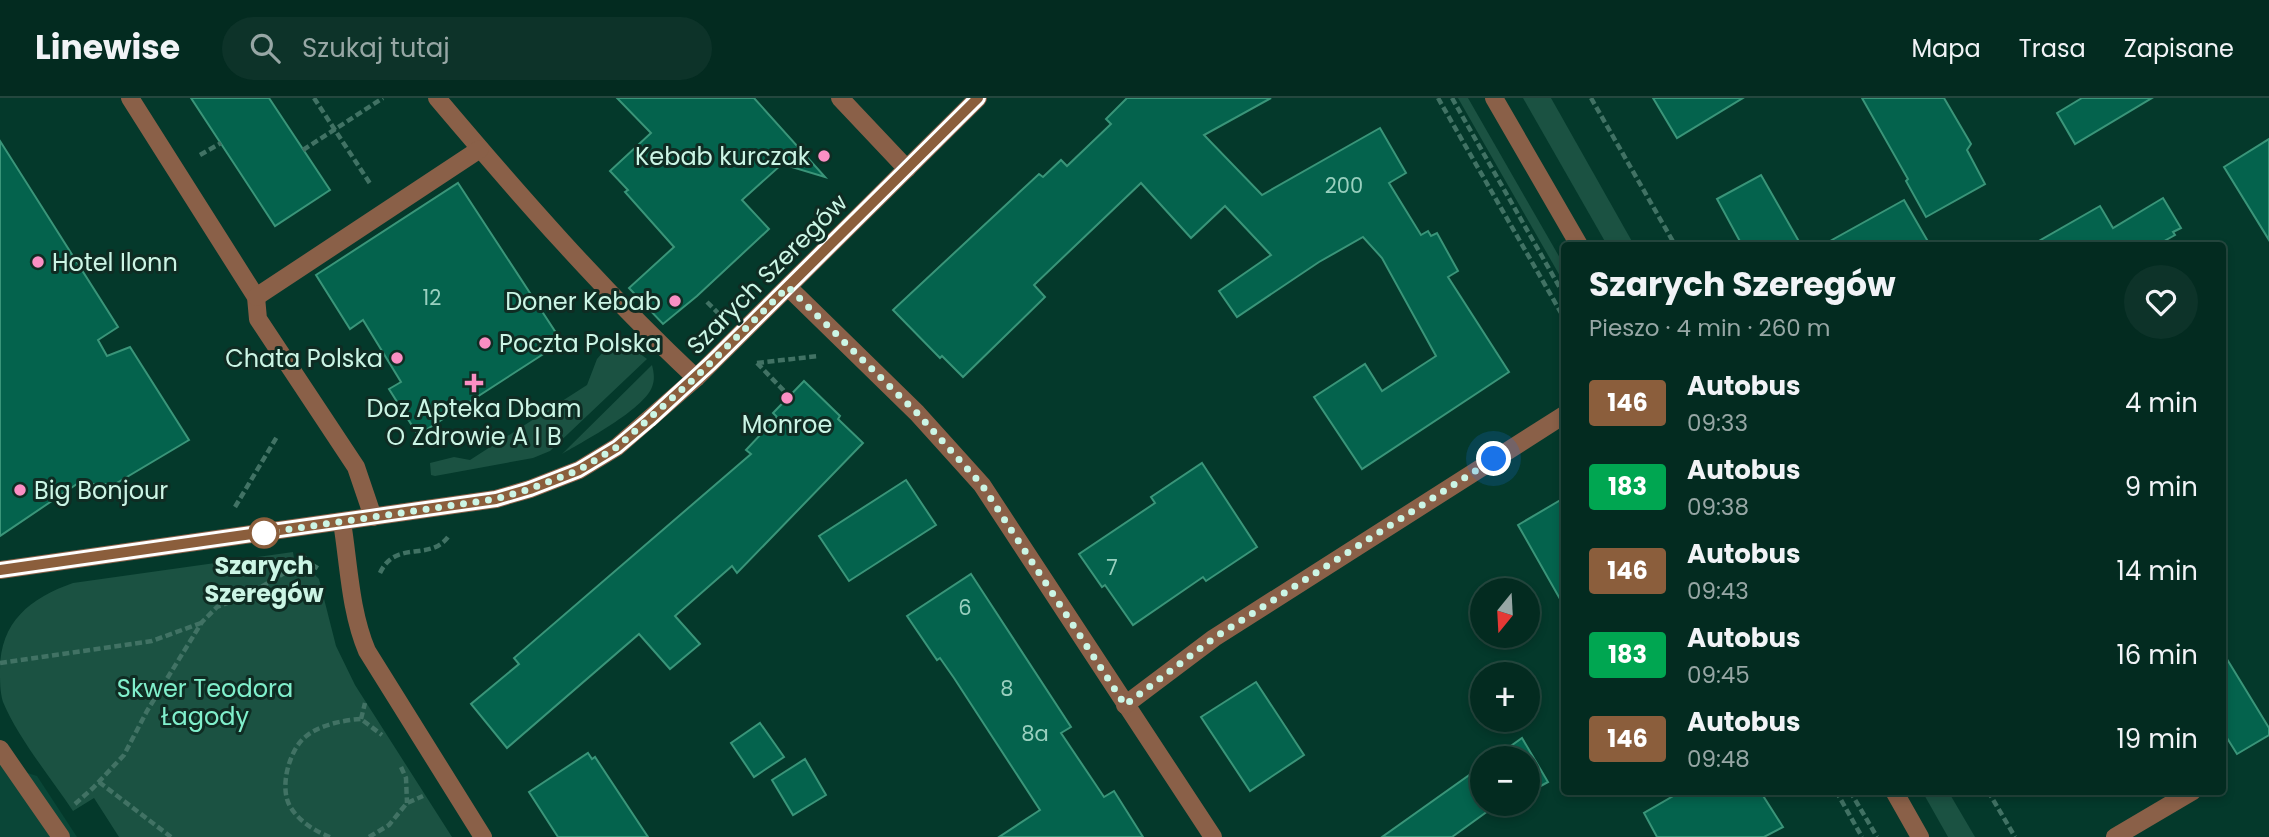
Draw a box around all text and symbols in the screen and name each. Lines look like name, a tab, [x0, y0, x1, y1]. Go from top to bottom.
search box	[222, 17, 712, 80]
text: Linewise	[35, 24, 180, 71]
icon: search	[246, 29, 284, 67]
text: Szukaj tutaj	[302, 30, 450, 66]
text: Mapa	[1911, 32, 1981, 65]
text: Trasa	[2019, 32, 2086, 65]
text: Zapisane	[2124, 32, 2234, 65]
place label: Kebab kurczak	[635, 140, 811, 173]
marker: Kebab kurczak	[816, 148, 832, 164]
house number: 200	[1325, 171, 1363, 200]
street label: Szarych Szeregów	[679, 186, 855, 362]
place label: Hotel Ilonn	[52, 246, 178, 279]
marker: Hotel Ilonn	[30, 254, 46, 270]
text: Szarych Szeregów	[1589, 261, 1896, 308]
button: heart	[2124, 265, 2198, 339]
house number: 12	[423, 283, 441, 312]
place label: Doner Kebab	[505, 285, 661, 318]
marker: Doner Kebab	[667, 293, 683, 309]
text: Pieszo · 4 min · 260 m	[1589, 312, 1831, 344]
place label: Poczta Polska	[499, 327, 661, 360]
marker: Poczta Polska	[477, 335, 493, 351]
place label: Chata Polska	[225, 342, 383, 375]
marker: Chata Polska	[389, 350, 405, 366]
text: Autobus	[1687, 368, 1801, 404]
marker: Doz Apteka Dbam O Zdrowie A I B	[466, 375, 482, 391]
text: 4 min	[2125, 385, 2198, 421]
text: 146	[1607, 386, 1648, 419]
marker: Monroe	[779, 390, 795, 406]
place label: Doz Apteka Dbam O Zdrowie A I B	[367, 392, 581, 453]
text: 09:33	[1687, 407, 1748, 439]
place label: Monroe	[742, 408, 832, 441]
your location	[1476, 441, 1511, 476]
text: Autobus	[1687, 452, 1801, 488]
text: 9 min	[2125, 469, 2198, 505]
text: 183	[1608, 470, 1647, 503]
place label: Big Bonjour	[34, 474, 168, 507]
marker: Big Bonjour	[12, 482, 28, 498]
text: 09:38	[1687, 491, 1749, 523]
marker: Szarych Szeregów	[249, 518, 279, 548]
text: Autobus	[1687, 536, 1801, 572]
place label: Szarych Szeregów	[205, 549, 324, 610]
house number: 7	[1106, 553, 1118, 582]
text: 14 min	[2117, 553, 2198, 589]
text: 146	[1607, 554, 1648, 587]
text: 09:43	[1687, 575, 1749, 607]
north arrow	[1470, 578, 1540, 648]
map controls	[1470, 578, 1540, 816]
house number: 6	[958, 593, 972, 622]
text: Autobus	[1687, 620, 1801, 656]
text: 16 min	[2116, 637, 2198, 673]
text: 183	[1608, 638, 1647, 671]
text: 09:45	[1687, 659, 1750, 691]
button: +	[1470, 662, 1540, 732]
park label: Skwer Teodora Łagody	[117, 672, 293, 733]
house number: 8	[1000, 674, 1014, 703]
text: Autobus	[1687, 704, 1801, 740]
house number: 8a	[1021, 719, 1049, 748]
text: 19 min	[2117, 721, 2198, 757]
text: 146	[1607, 722, 1648, 755]
text: 09:48	[1687, 743, 1750, 775]
button: −	[1470, 746, 1540, 816]

